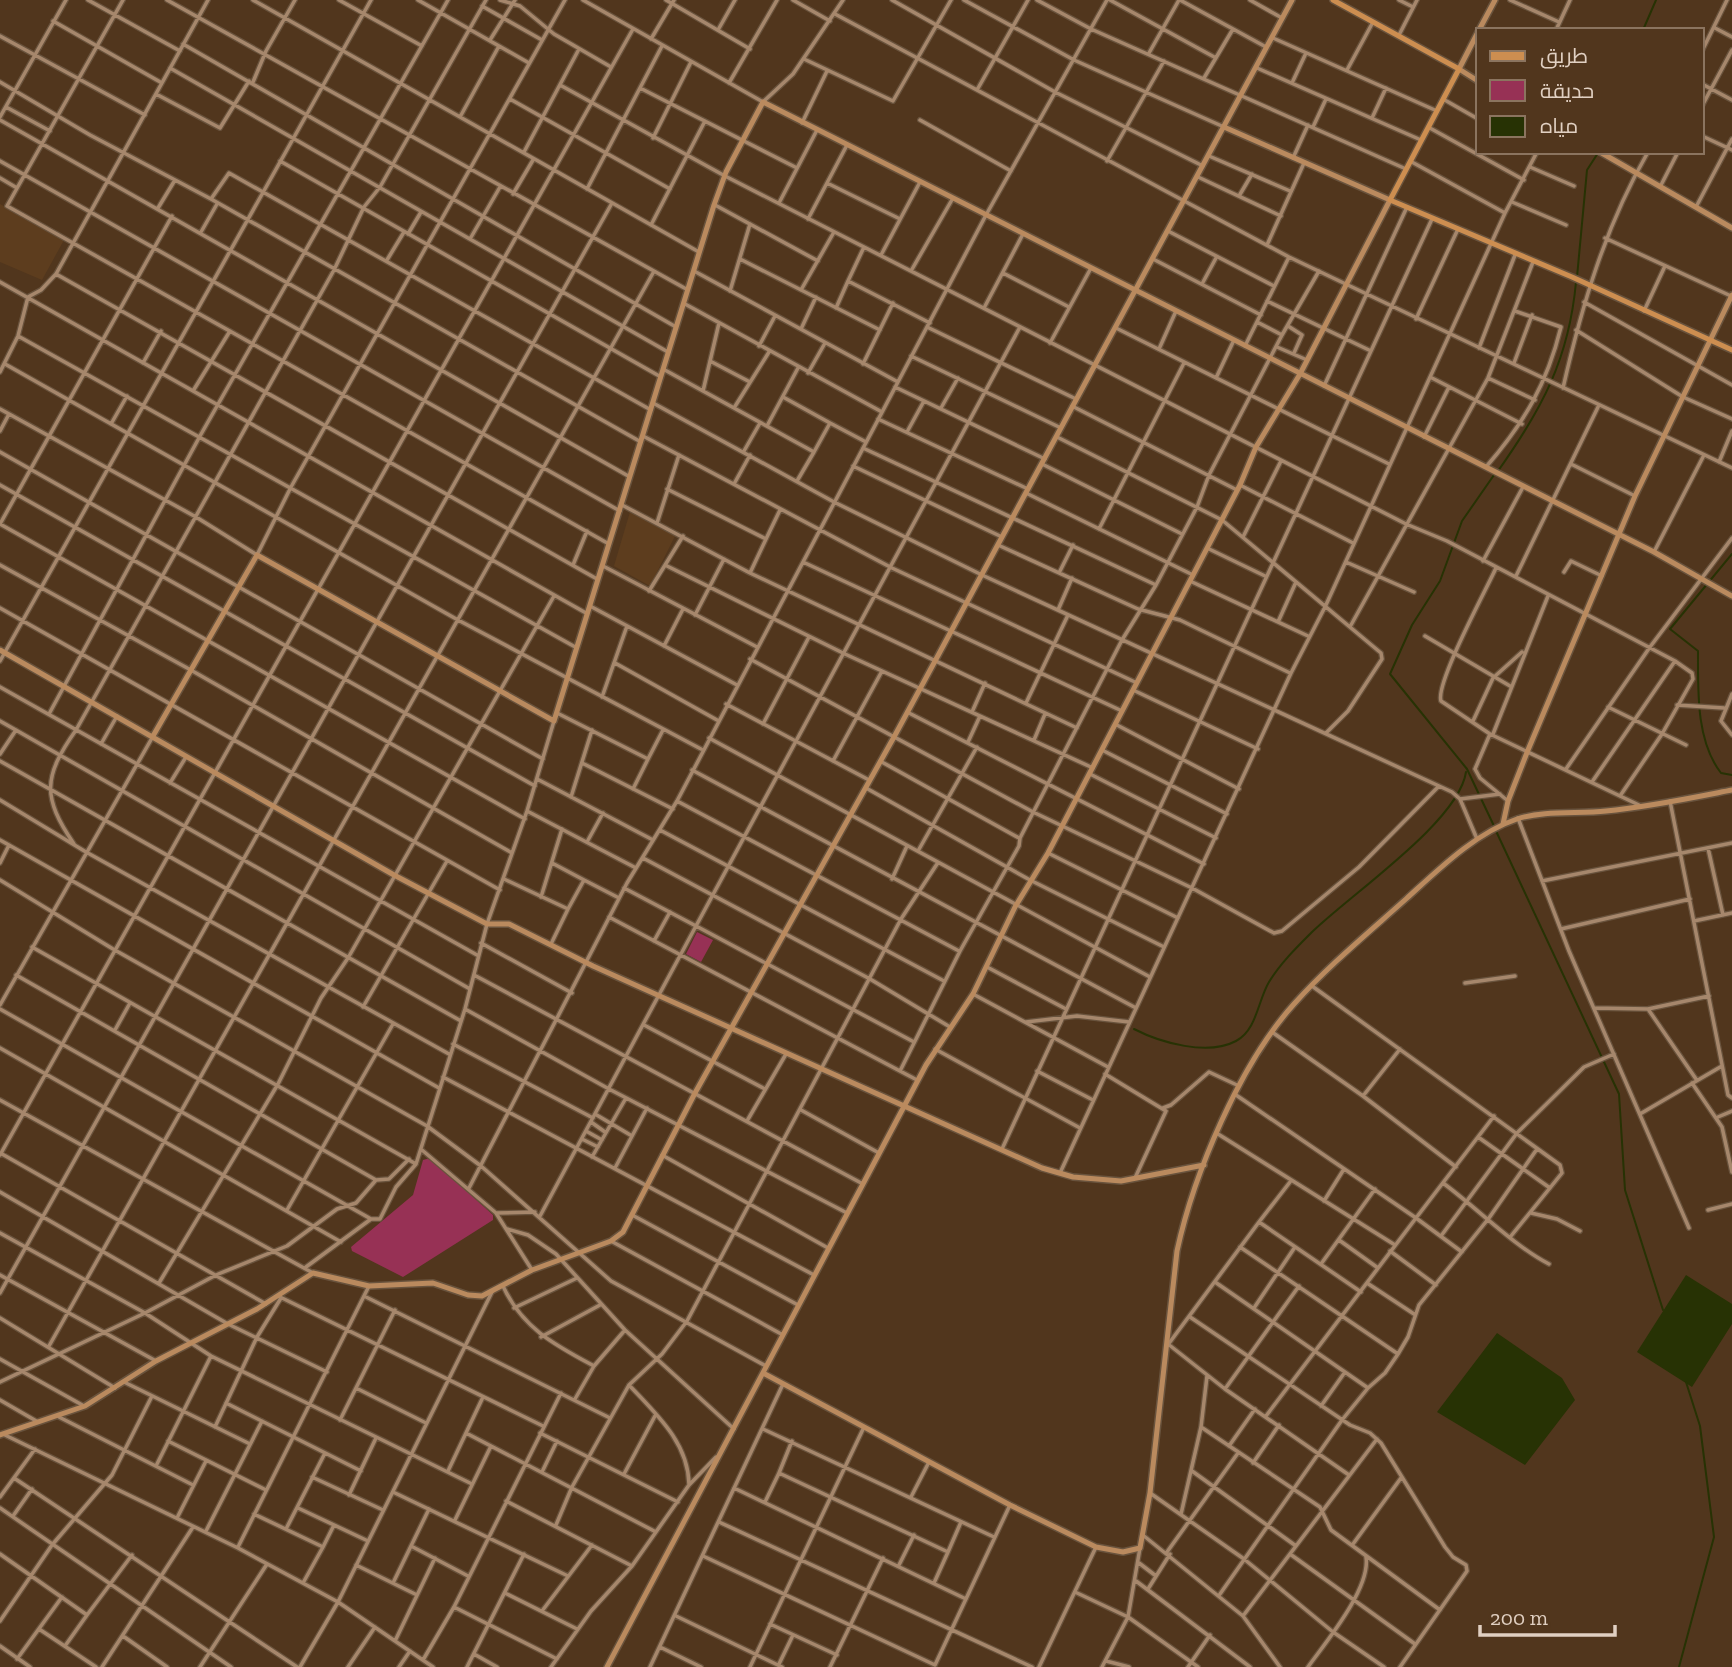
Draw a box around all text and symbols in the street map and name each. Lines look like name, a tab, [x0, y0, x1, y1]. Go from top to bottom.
legend	[1476, 28, 1704, 154]
text: طريق	[1540, 43, 1588, 69]
text: حديقة	[1540, 78, 1594, 103]
text: مياه	[1540, 113, 1578, 138]
scale bar	[1480, 1594, 1615, 1638]
text: 200 m	[1490, 1605, 1548, 1630]

